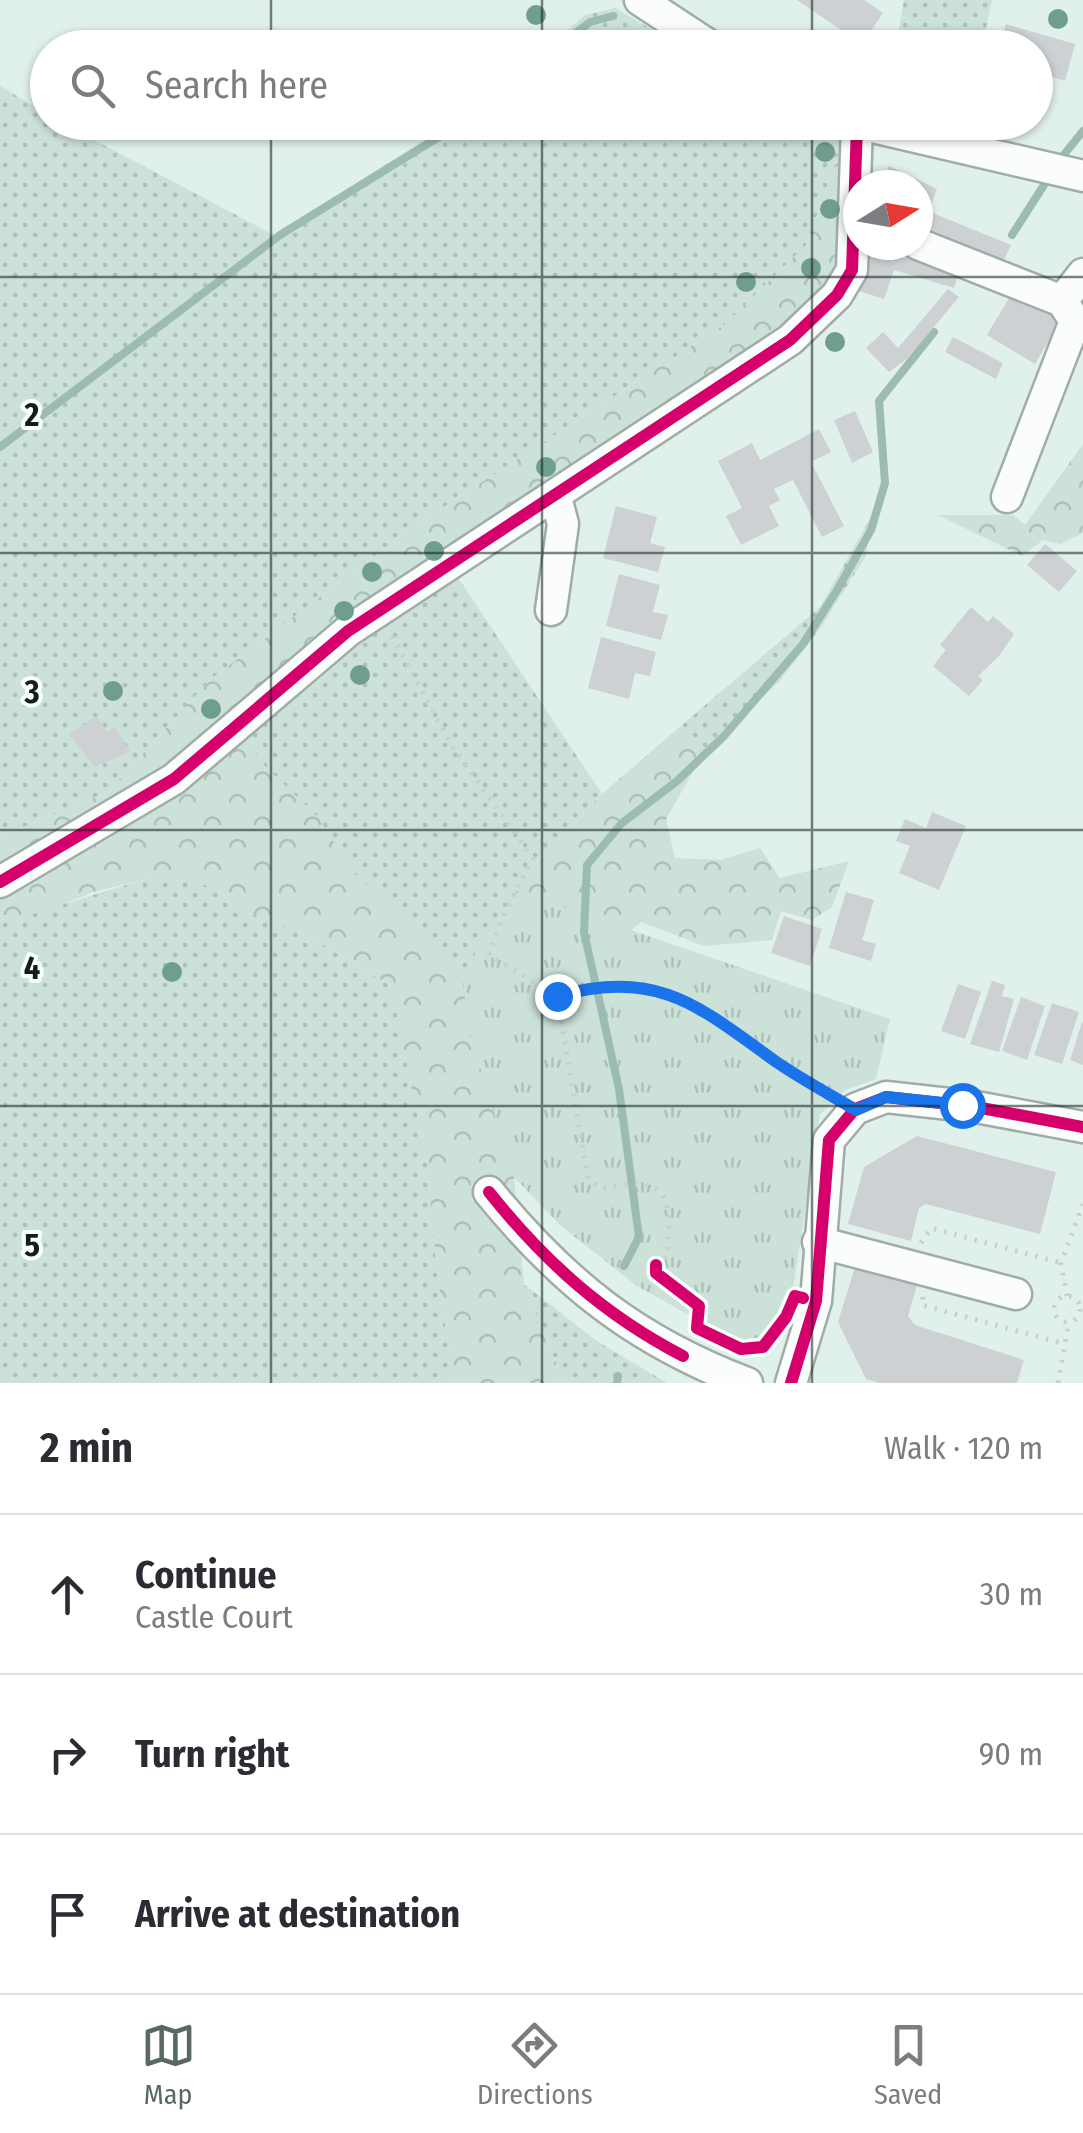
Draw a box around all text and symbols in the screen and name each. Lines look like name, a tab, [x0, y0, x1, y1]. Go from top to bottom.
search box	[30, 30, 1053, 140]
icon: search	[65, 58, 120, 113]
text: Search here	[145, 62, 328, 108]
north arrow	[843, 170, 933, 260]
text: 2	[24, 396, 40, 434]
text: 3	[23, 673, 40, 711]
text: 4	[24, 949, 40, 987]
route end	[535, 974, 581, 1020]
route start	[940, 1083, 986, 1129]
text: 5	[24, 1226, 40, 1264]
text: 2 min	[40, 1423, 133, 1473]
text: Walk · 120 m	[884, 1429, 1043, 1467]
text: Continue	[135, 1552, 276, 1598]
icon: ahead	[40, 1567, 95, 1622]
text: 30 m	[980, 1575, 1043, 1613]
text: Castle Court	[135, 1598, 293, 1636]
icon: right	[40, 1727, 95, 1782]
text: Turn right	[135, 1731, 289, 1777]
text: 90 m	[979, 1735, 1043, 1773]
icon: arrive	[40, 1887, 95, 1942]
text: Arrive at destination	[135, 1891, 460, 1937]
tab: Map	[141, 2018, 196, 2111]
tab: Directions	[477, 2018, 593, 2111]
tab: Saved	[874, 2018, 942, 2111]

